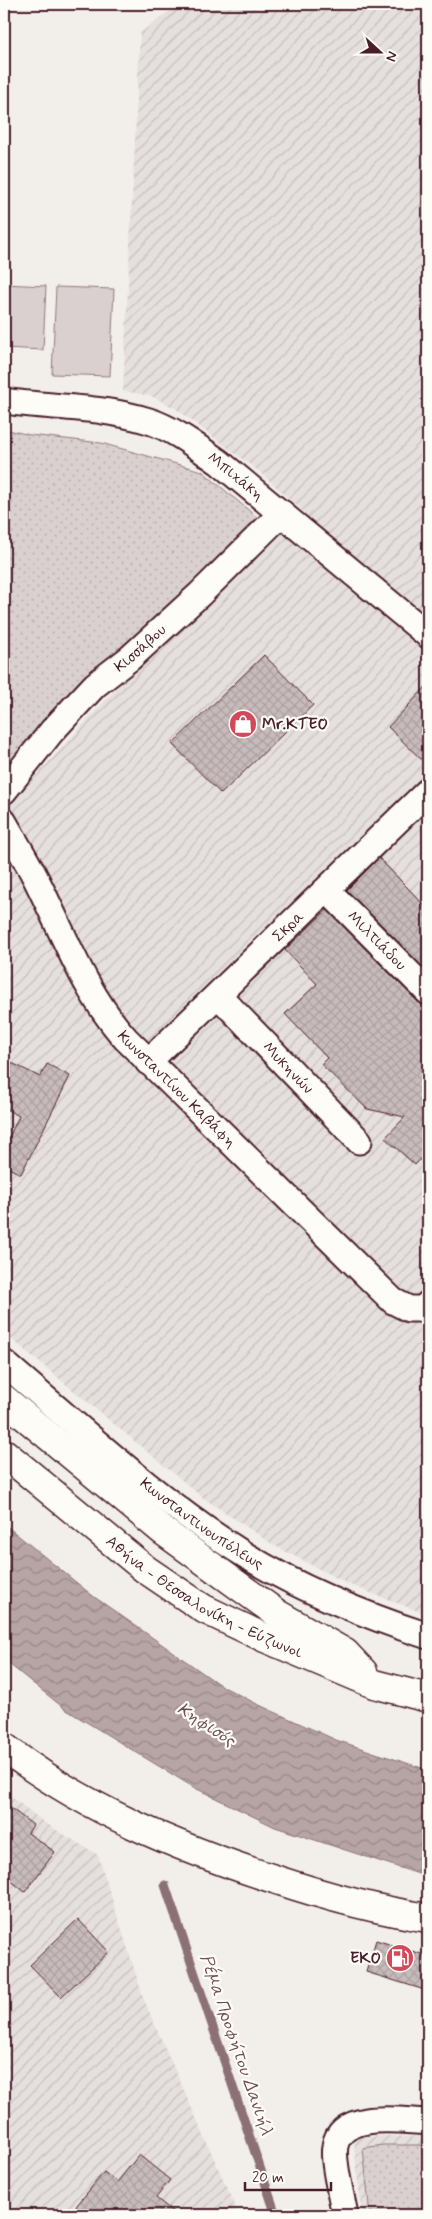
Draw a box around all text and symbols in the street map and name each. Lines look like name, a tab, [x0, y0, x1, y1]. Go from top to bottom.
north arrow	[354, 28, 404, 78]
text: N	[381, 49, 401, 64]
street label: Μπιχάκη	[203, 447, 269, 506]
street label: Κισσάβου	[110, 620, 171, 677]
shop icon: Mr.KTEO	[228, 709, 258, 739]
place label: Mr.KTEO	[262, 714, 328, 735]
street label: Σκρα	[268, 906, 308, 947]
street label: Μιλτιάδου	[343, 906, 411, 975]
street label: Κωνσταντίνου Καβάφη	[113, 1026, 241, 1152]
street label: Μυκηνών	[258, 1037, 318, 1098]
street label: Κωνσταντινουπόλεως	[136, 1473, 267, 1574]
street label: Αθήνα - Θεσσαλονίκη - Εύζωνοι	[101, 1531, 306, 1663]
water label: Κηφισός	[172, 1697, 241, 1753]
fuel station icon: EKO	[385, 1943, 415, 1973]
place label: EKO	[350, 1948, 381, 1969]
water label: Ρέμα Προφήτου Δανιήλ	[194, 1951, 278, 2139]
scale bar	[245, 2159, 331, 2191]
text: 20 m	[252, 2168, 284, 2188]

